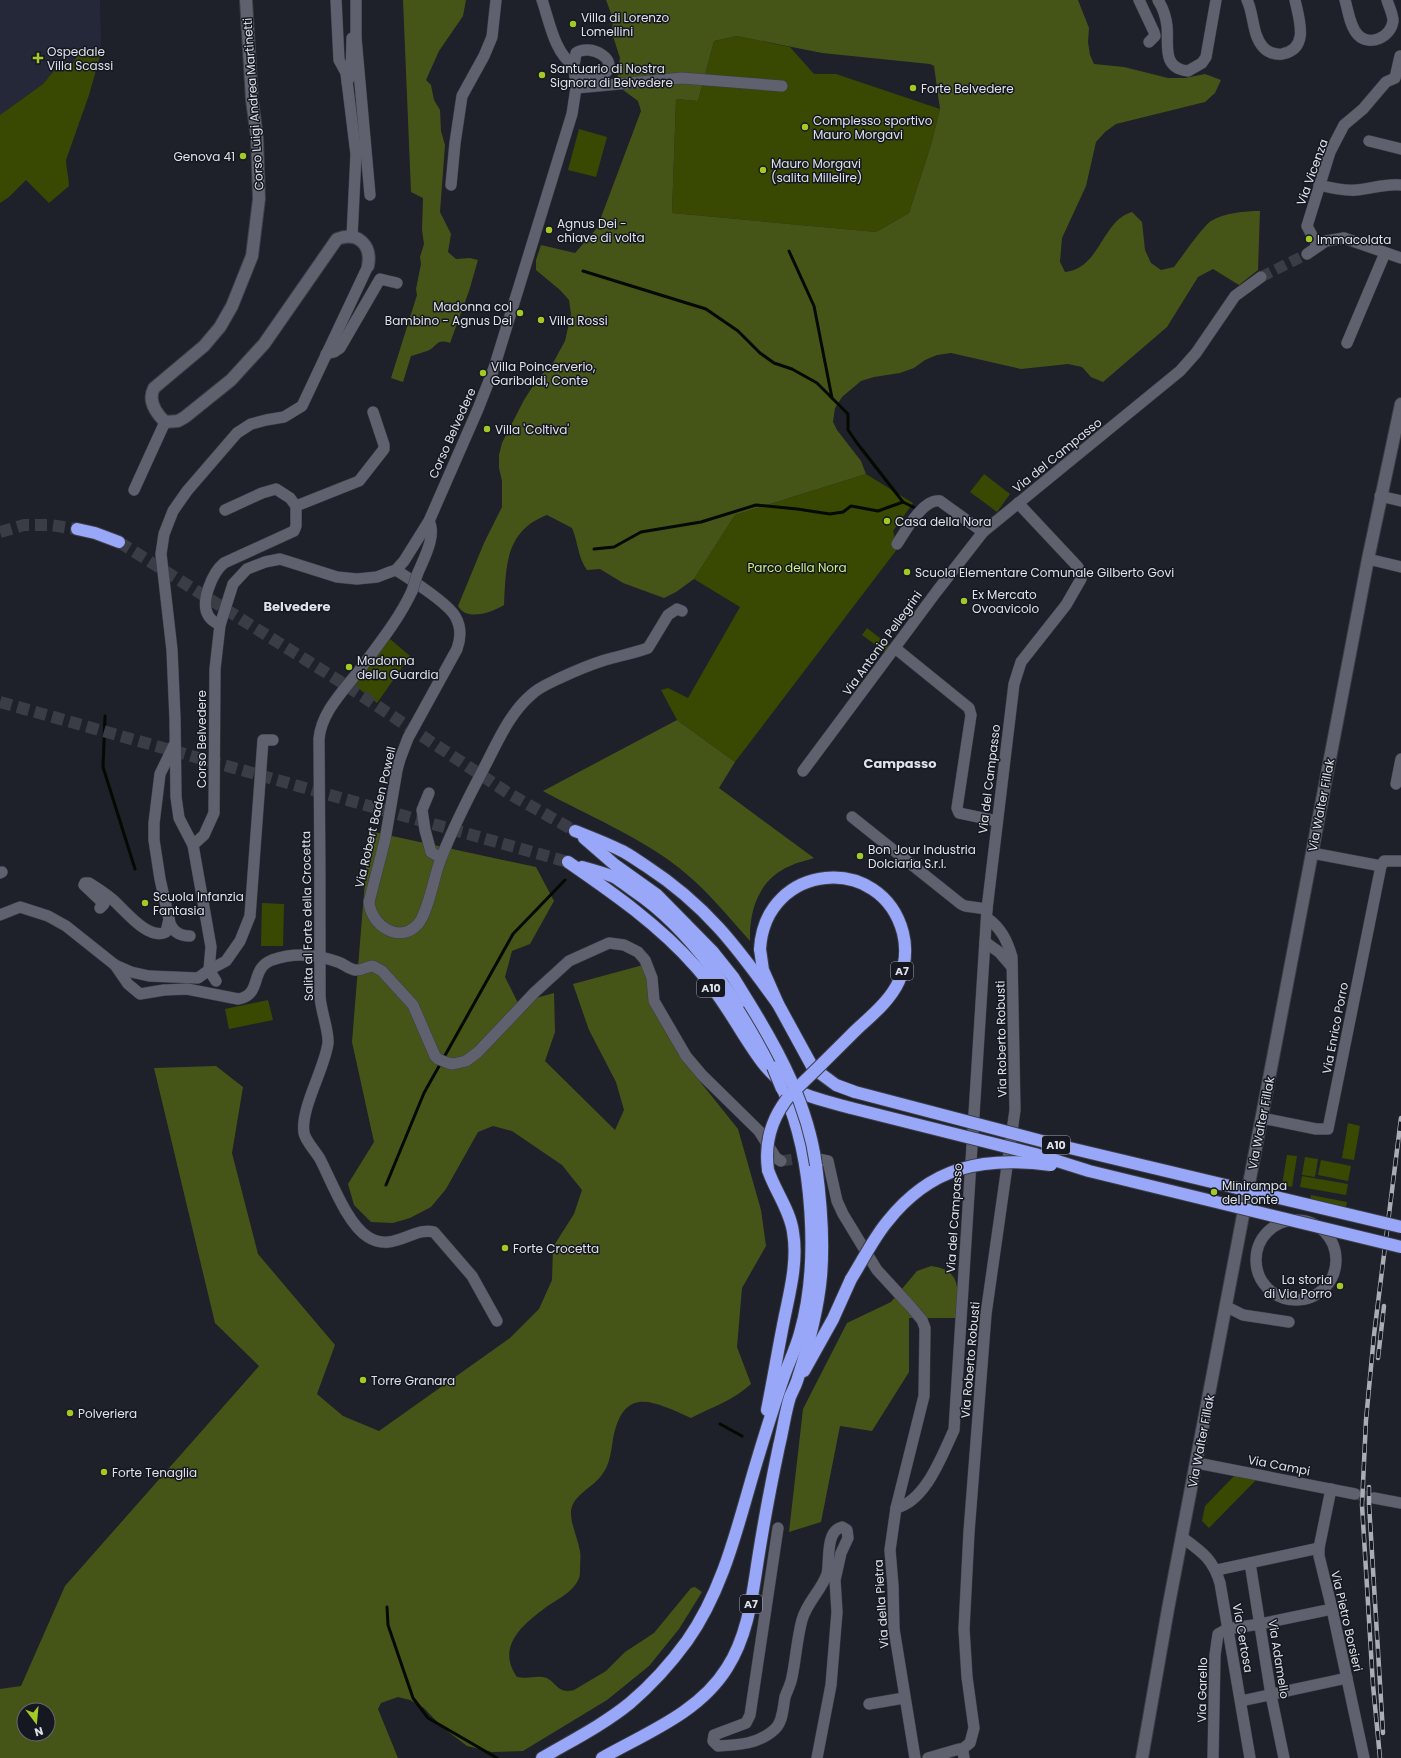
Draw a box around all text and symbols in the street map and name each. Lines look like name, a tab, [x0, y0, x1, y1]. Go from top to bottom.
place label: Villa di Lorenzo Lomellini	[581, 9, 669, 40]
street label: Corso Luigi Andrea Martinetti	[238, 17, 268, 191]
marker: Villa di Lorenzo Lomellini	[568, 19, 578, 29]
place label: Ospedale Villa Scassi	[47, 43, 113, 74]
marker: Ospedale Villa Scassi	[32, 52, 44, 64]
place label: Santuario di Nostra Signora di Belvedere	[550, 60, 673, 91]
marker: Santuario di Nostra Signora di Belvedere	[537, 70, 547, 80]
place label: Forte Belvedere	[921, 80, 1014, 97]
marker: Forte Belvedere	[908, 83, 918, 93]
place label: Complesso sportivo Mauro Morgavi	[813, 112, 933, 143]
marker: Complesso sportivo Mauro Morgavi	[800, 122, 810, 132]
street label: Via Vicenza	[1292, 136, 1332, 208]
place label: Genova 41	[173, 148, 235, 165]
marker: Genova 41	[238, 151, 248, 161]
place label: Mauro Morgavi (salita Millelire)	[771, 155, 862, 186]
marker: Mauro Morgavi (salita Millelire)	[758, 165, 768, 175]
place label: Agnus Dei - chiave di volta	[557, 215, 645, 246]
marker: Agnus Dei - chiave di volta	[544, 225, 554, 235]
place label: Immacolata	[1317, 231, 1391, 248]
marker: Immacolata	[1304, 234, 1314, 244]
place label: Madonna col Bambino - Agnus Dei	[385, 298, 512, 329]
marker: Madonna col Bambino - Agnus Dei	[515, 308, 525, 318]
place label: Villa Rossi	[549, 312, 608, 329]
marker: Villa Rossi	[536, 315, 546, 325]
place label: Villa Poincerverio, Garibaldi, Conte	[491, 358, 596, 389]
marker: Villa Poincerverio, Garibaldi, Conte	[478, 368, 488, 378]
street label: Corso Belvedere	[424, 385, 480, 481]
street label: Via del Campasso	[1009, 414, 1105, 496]
place label: Villa 'Coltiva'	[495, 421, 569, 438]
marker: Villa 'Coltiva'	[482, 424, 492, 434]
place label: Casa della Nora	[895, 513, 991, 530]
marker: Casa della Nora	[882, 516, 892, 526]
park label: Parco della Nora	[747, 559, 847, 576]
place label: Scuola Elementare Comunale Gilberto Govi	[915, 564, 1174, 581]
marker: Scuola Elementare Comunale Gilberto Govi	[902, 567, 912, 577]
place label: Ex Mercato Ovoavicolo	[972, 586, 1040, 617]
street label: Via Antonio Pellegrini	[838, 587, 926, 699]
marker: Ex Mercato Ovoavicolo	[959, 596, 969, 606]
district label: Belvedere	[264, 597, 330, 616]
place label: Madonna della Guardia	[357, 652, 439, 683]
marker: Madonna della Guardia	[344, 662, 354, 672]
street label: Corso Belvedere	[193, 690, 210, 788]
street label: Via del Campasso	[974, 723, 1004, 835]
street label: Via Robert Baden Powell	[350, 745, 400, 889]
district label: Campasso	[864, 754, 936, 773]
street label: Via Walter Fillak	[1304, 757, 1338, 853]
street label: Salita al Forte della Crocetta	[297, 831, 317, 1001]
place label: Bon Jour Industria Dolciaria S.r.l.	[868, 841, 976, 872]
marker: Bon Jour Industria Dolciaria S.r.l.	[855, 851, 865, 861]
place label: Scuola Infanzia Fantasia	[153, 888, 244, 919]
marker: Scuola Infanzia Fantasia	[140, 898, 150, 908]
road number: A7	[891, 962, 913, 980]
road number: A10	[697, 979, 725, 997]
street label: Via Roberto Robusti	[991, 980, 1011, 1098]
street label: Via Enrico Porro	[1318, 980, 1352, 1075]
street label: Via Walter Fillak	[1244, 1075, 1278, 1171]
road number: A10	[1042, 1136, 1070, 1154]
street label: Via del Campasso	[942, 1162, 966, 1274]
place label: Minirampa del Ponte	[1222, 1177, 1287, 1208]
marker: Minirampa del Ponte	[1209, 1187, 1219, 1197]
place label: Forte Crocetta	[513, 1240, 599, 1257]
marker: Forte Crocetta	[500, 1243, 510, 1253]
place label: La storia di Via Porro	[1264, 1271, 1332, 1302]
marker: La storia di Via Porro	[1335, 1281, 1345, 1291]
street label: Via Roberto Robusti	[956, 1301, 984, 1419]
place label: Torre Granara	[371, 1372, 455, 1389]
marker: Torre Granara	[358, 1375, 368, 1385]
street label: Via Walter Fillak	[1184, 1393, 1218, 1489]
place label: Polveriera	[78, 1405, 137, 1422]
marker: Polveriera	[65, 1408, 75, 1418]
street label: Via Campi	[1246, 1451, 1312, 1479]
place label: Forte Tenaglia	[112, 1464, 197, 1481]
marker: Forte Tenaglia	[99, 1467, 109, 1477]
street label: Via della Pietra	[869, 1559, 893, 1649]
street label: Via Pietro Borsieri	[1327, 1569, 1367, 1673]
road number: A7	[740, 1595, 762, 1613]
street label: Via Certosa	[1229, 1602, 1257, 1674]
street label: Via Adamello	[1264, 1618, 1294, 1700]
street label: Via Garello	[1193, 1657, 1211, 1723]
north arrow	[16, 1702, 56, 1742]
text: N	[33, 1723, 45, 1740]

